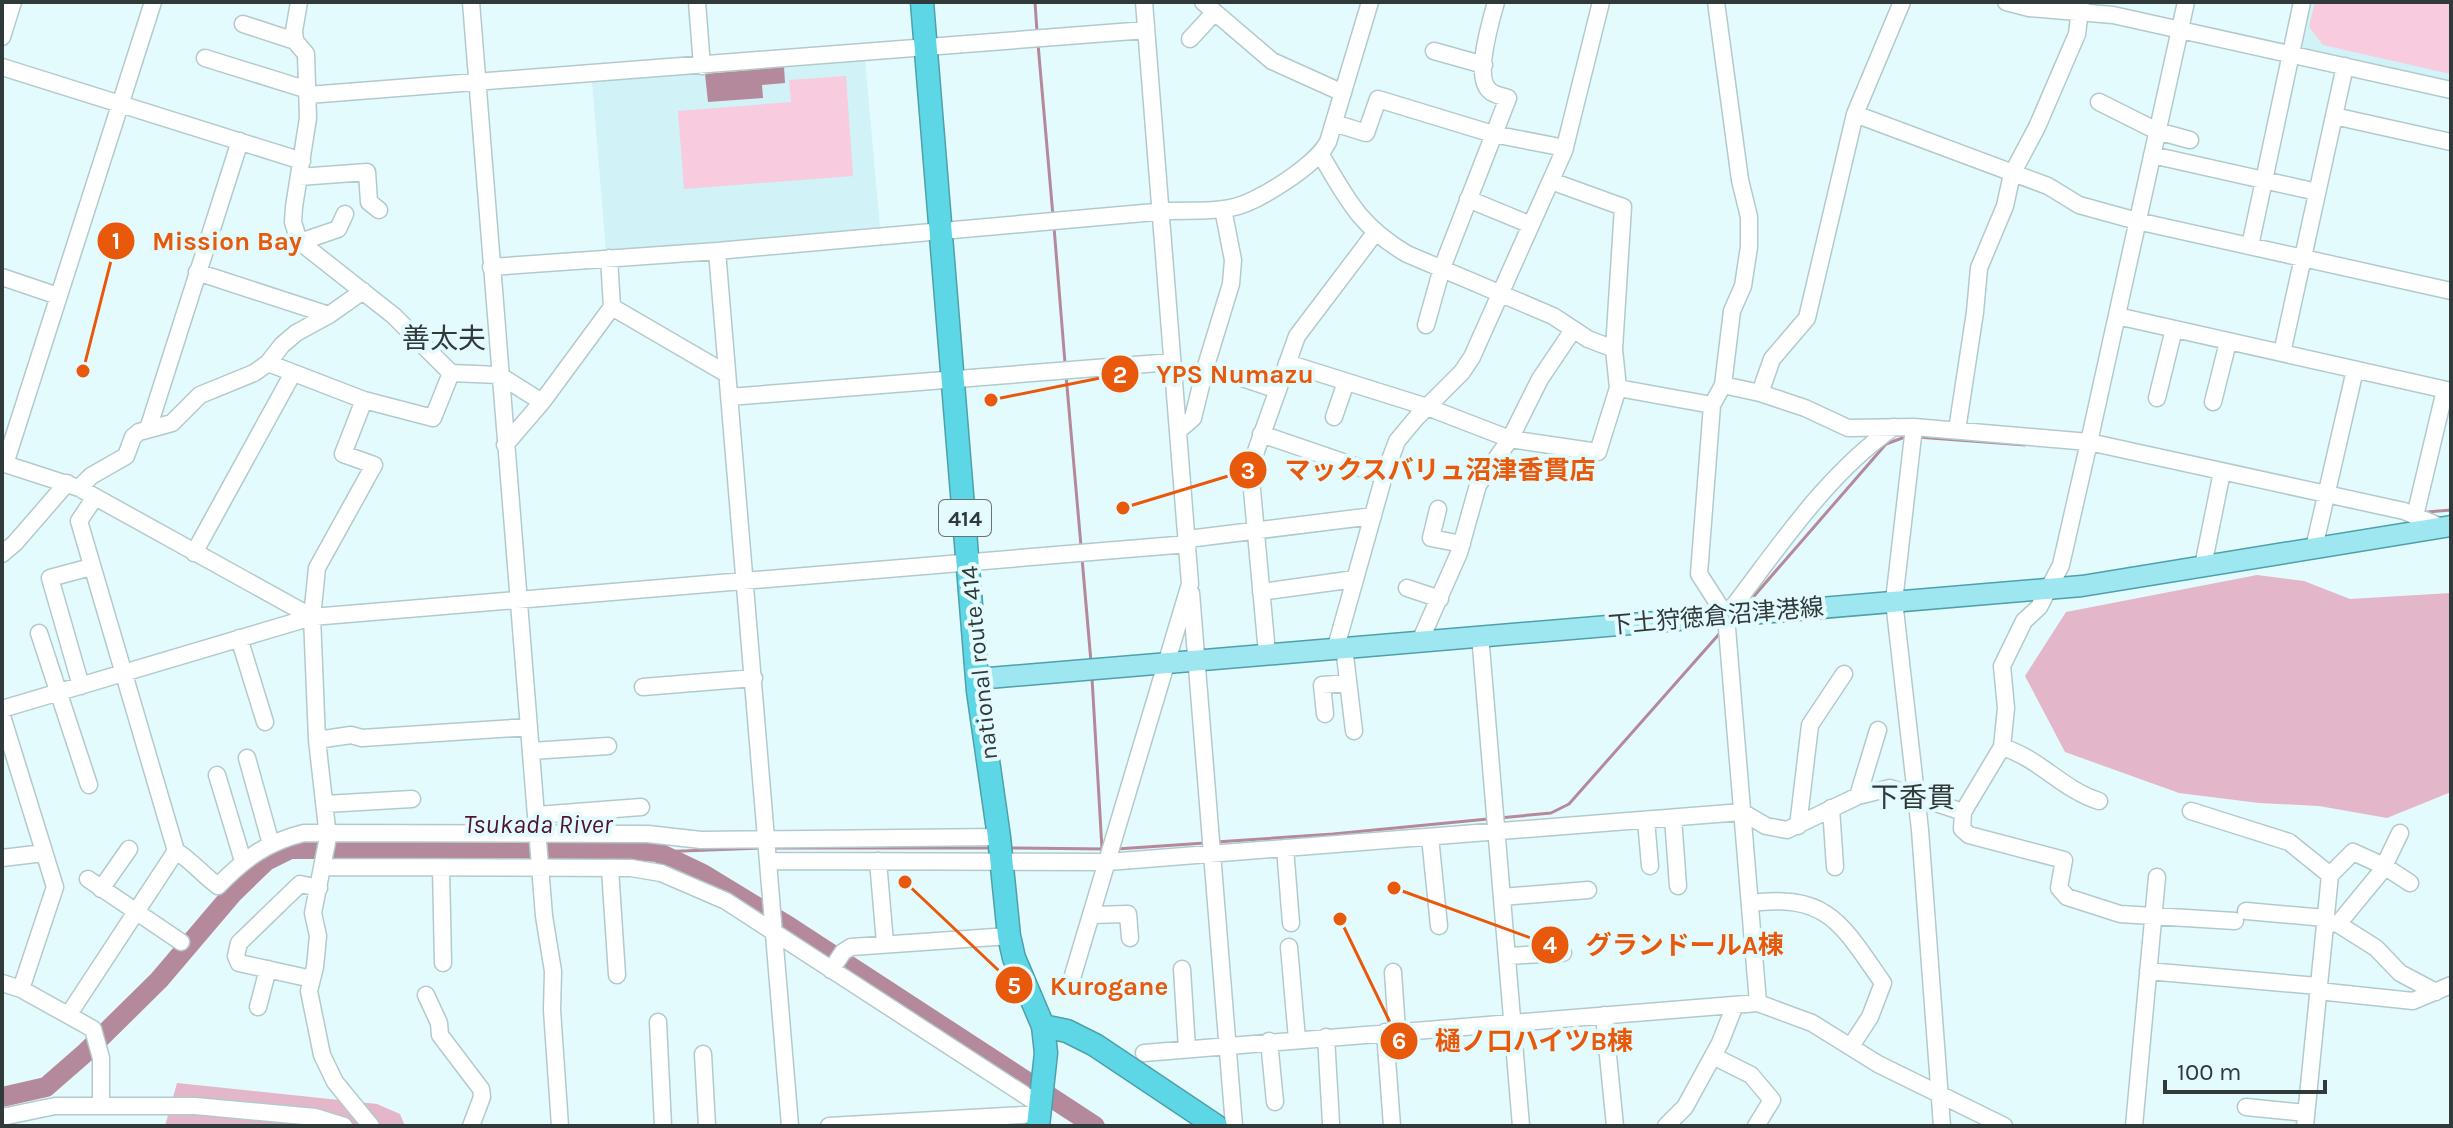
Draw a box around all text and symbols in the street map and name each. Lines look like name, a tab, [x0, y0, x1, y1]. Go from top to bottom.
callout: Mission Bay	[96, 216, 317, 266]
text: Mission Bay	[152, 226, 302, 257]
text: 1	[112, 227, 120, 255]
district label: 善太夫	[402, 322, 486, 355]
callout: YPS Numazu	[1100, 349, 1329, 399]
text: YPS Numazu	[1156, 359, 1314, 390]
text: 2	[1113, 361, 1127, 389]
callout: マックスバリュ沼津香貫店	[1228, 445, 1612, 495]
text: マックスバリュ沼津香貫店	[1284, 455, 1596, 486]
text: 3	[1241, 457, 1255, 485]
road number: 414	[939, 500, 991, 536]
street label: national route 414	[955, 564, 1003, 762]
street label: 下土狩徳倉沼津港線	[1607, 593, 1825, 639]
district label: 下香貫	[1871, 781, 1955, 814]
water label: Tsukada River	[464, 809, 614, 840]
callout: グランドールA棟	[1530, 920, 1801, 970]
text: グランドールA棟	[1586, 930, 1784, 961]
text: 4	[1543, 931, 1557, 959]
callout: Kurogane	[994, 960, 1184, 1010]
text: Kurogane	[1050, 971, 1168, 1002]
text: 5	[1007, 972, 1021, 1000]
callout: 樋ノ口ハイツB棟	[1379, 1016, 1650, 1066]
text: 樋ノ口ハイツB棟	[1435, 1026, 1633, 1057]
text: 6	[1392, 1027, 1406, 1055]
scale bar	[2165, 1044, 2325, 1094]
text: 100 m	[2177, 1058, 2242, 1086]

